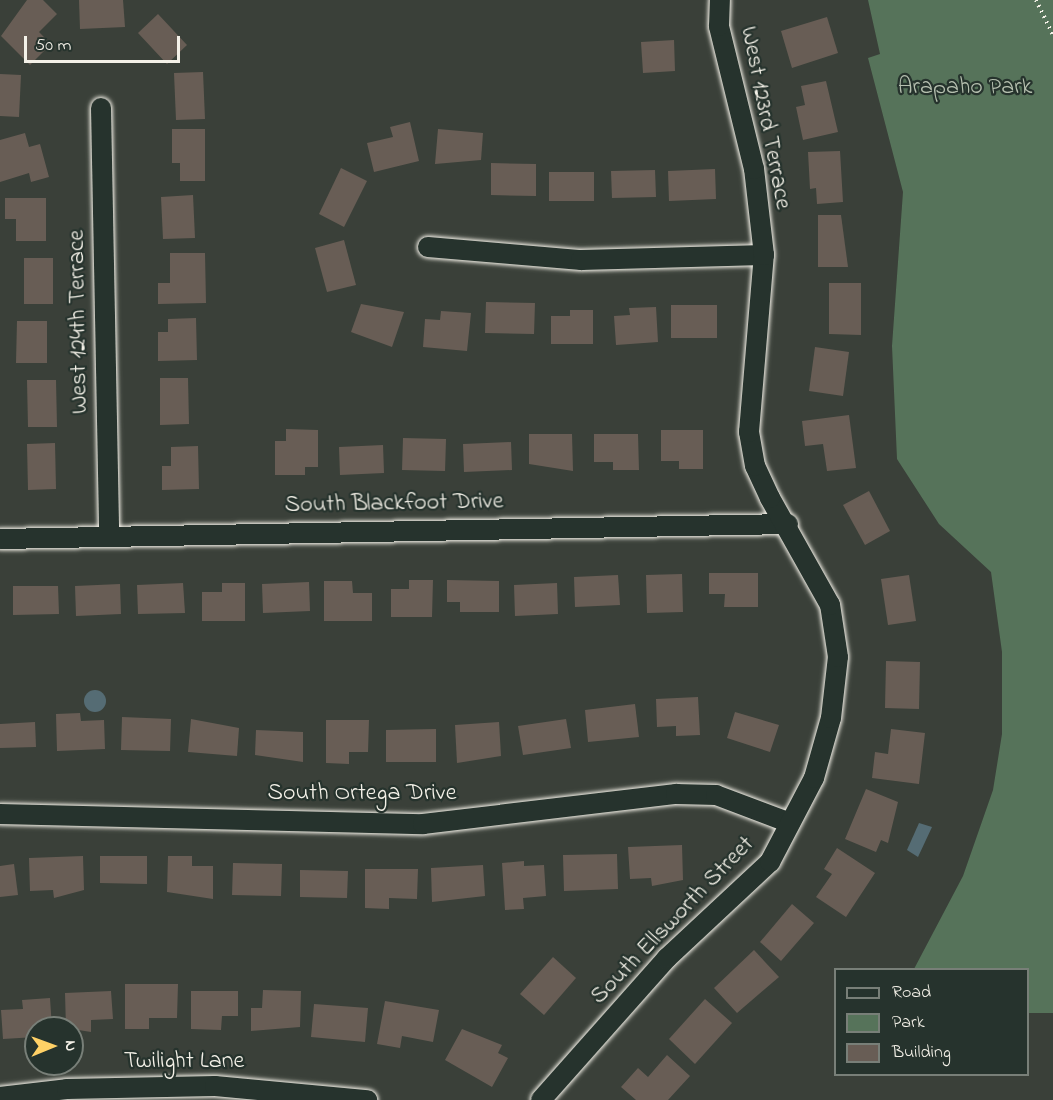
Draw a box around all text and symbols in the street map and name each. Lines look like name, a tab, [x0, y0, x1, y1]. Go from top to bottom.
scale bar	[27, 24, 183, 62]
street label: West 123rd Terrace	[733, 24, 797, 212]
text: 50 m	[35, 33, 72, 59]
park label: Arapaho Park	[898, 74, 1032, 102]
street label: West 124th Terrace	[63, 230, 95, 414]
street label: South Blackfoot Drive	[284, 488, 504, 520]
street label: South Ortega Drive	[268, 780, 456, 808]
street label: South Ellsworth Street	[585, 831, 761, 1011]
legend	[834, 968, 1029, 1076]
text: Road	[892, 980, 931, 1006]
text: Park	[892, 1010, 925, 1036]
north arrow	[24, 1016, 84, 1076]
text: N	[58, 1040, 82, 1051]
text: Building	[892, 1040, 951, 1066]
street label: Twilight Lane	[124, 1048, 244, 1076]

